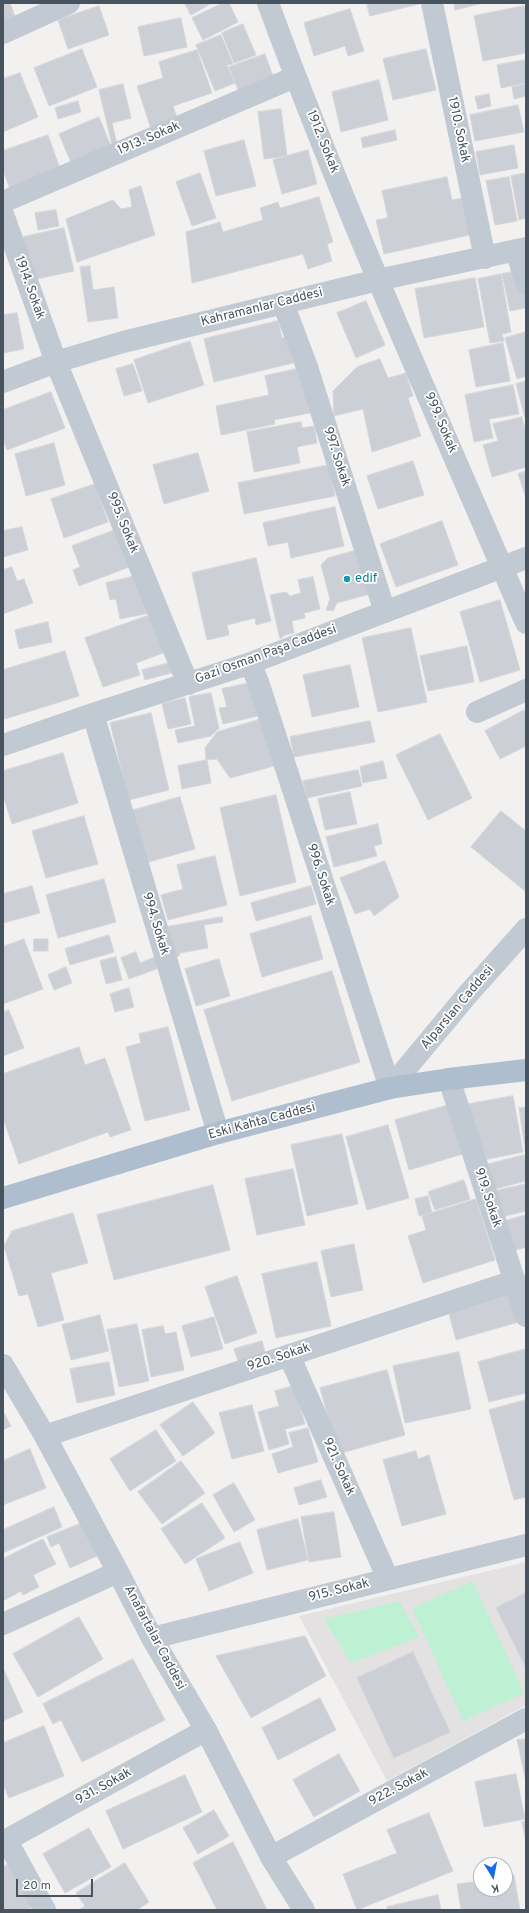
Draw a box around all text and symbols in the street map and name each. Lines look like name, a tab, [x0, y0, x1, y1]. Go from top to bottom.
street label: 1910. Sokak	[443, 96, 473, 164]
street label: 1912. Sokak	[302, 108, 342, 176]
street label: 1913. Sokak	[115, 119, 183, 159]
street label: 1914. Sokak	[10, 254, 48, 322]
street label: Kahramanlar Caddesi	[200, 285, 324, 331]
street label: 999. Sokak	[420, 390, 460, 456]
street label: 997. Sokak	[319, 425, 353, 489]
street label: 995. Sokak	[103, 490, 141, 556]
place label: edif	[355, 571, 377, 587]
marker: edif	[342, 574, 352, 584]
street label: Gazi Osman Paşa Caddesi	[193, 622, 339, 688]
street label: 996. Sokak	[303, 842, 337, 908]
street label: 994. Sokak	[138, 891, 172, 957]
street label: Alparslan Caddesi	[418, 963, 498, 1053]
street label: Eski Kahta Caddesi	[207, 1100, 317, 1144]
street label: 919. Sokak	[470, 1166, 504, 1230]
street label: 920. Sokak	[246, 1341, 312, 1375]
street label: 921. Sokak	[318, 1436, 358, 1498]
street label: 915. Sokak	[307, 1576, 371, 1606]
street label: Anafartalar Caddesi	[120, 1583, 188, 1693]
street label: 931. Sokak	[73, 1765, 135, 1809]
street label: 922. Sokak	[367, 1766, 431, 1810]
north arrow	[473, 1857, 513, 1897]
scale bar	[18, 1871, 95, 1897]
text: 20 m	[23, 1878, 51, 1894]
text: K	[490, 1880, 500, 1895]

